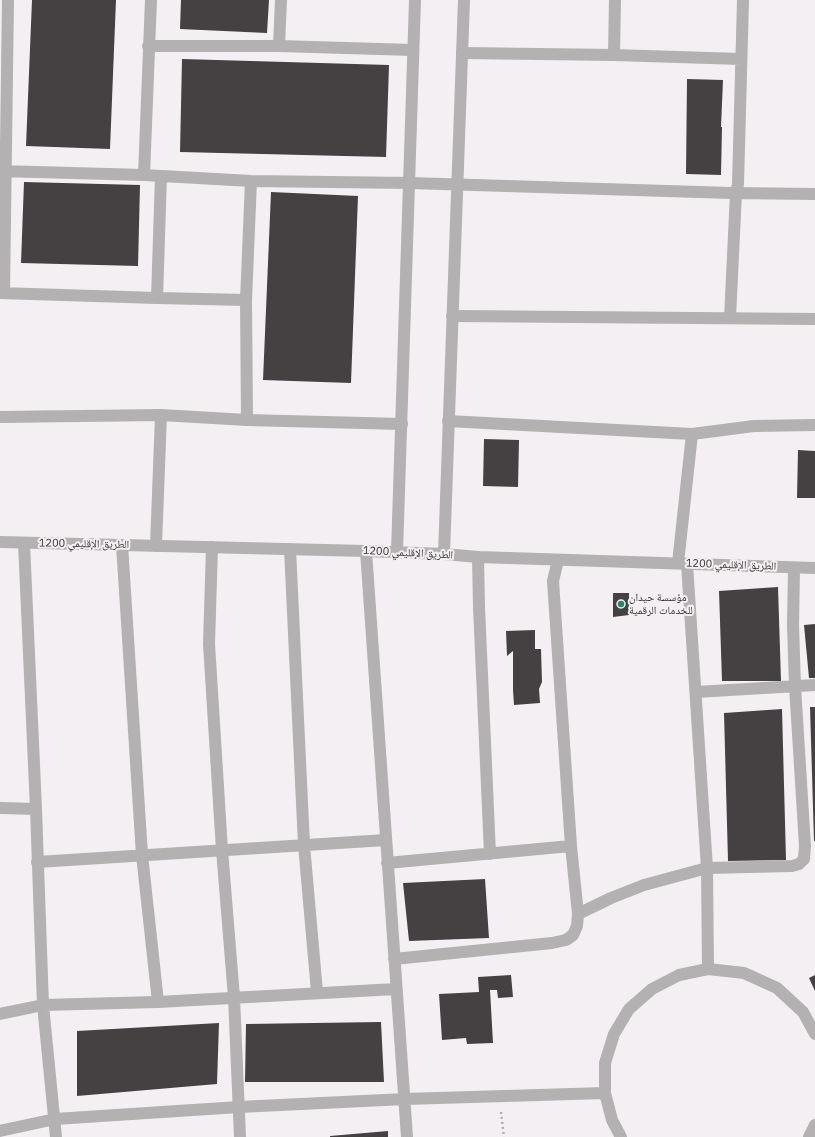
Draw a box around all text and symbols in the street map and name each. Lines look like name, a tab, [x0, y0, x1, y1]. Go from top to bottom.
street label: الطريق الإقليمي 1200	[39, 537, 129, 551]
street label: الطريق الإقليمي 1200	[363, 544, 453, 562]
street label: الطريق الإقليمي 1200	[686, 557, 776, 573]
place label: مؤسسة حيدان للخدمات الرقمية	[629, 591, 693, 617]
marker: مؤسسة حيدان للخدمات الرقمية	[616, 599, 626, 609]

